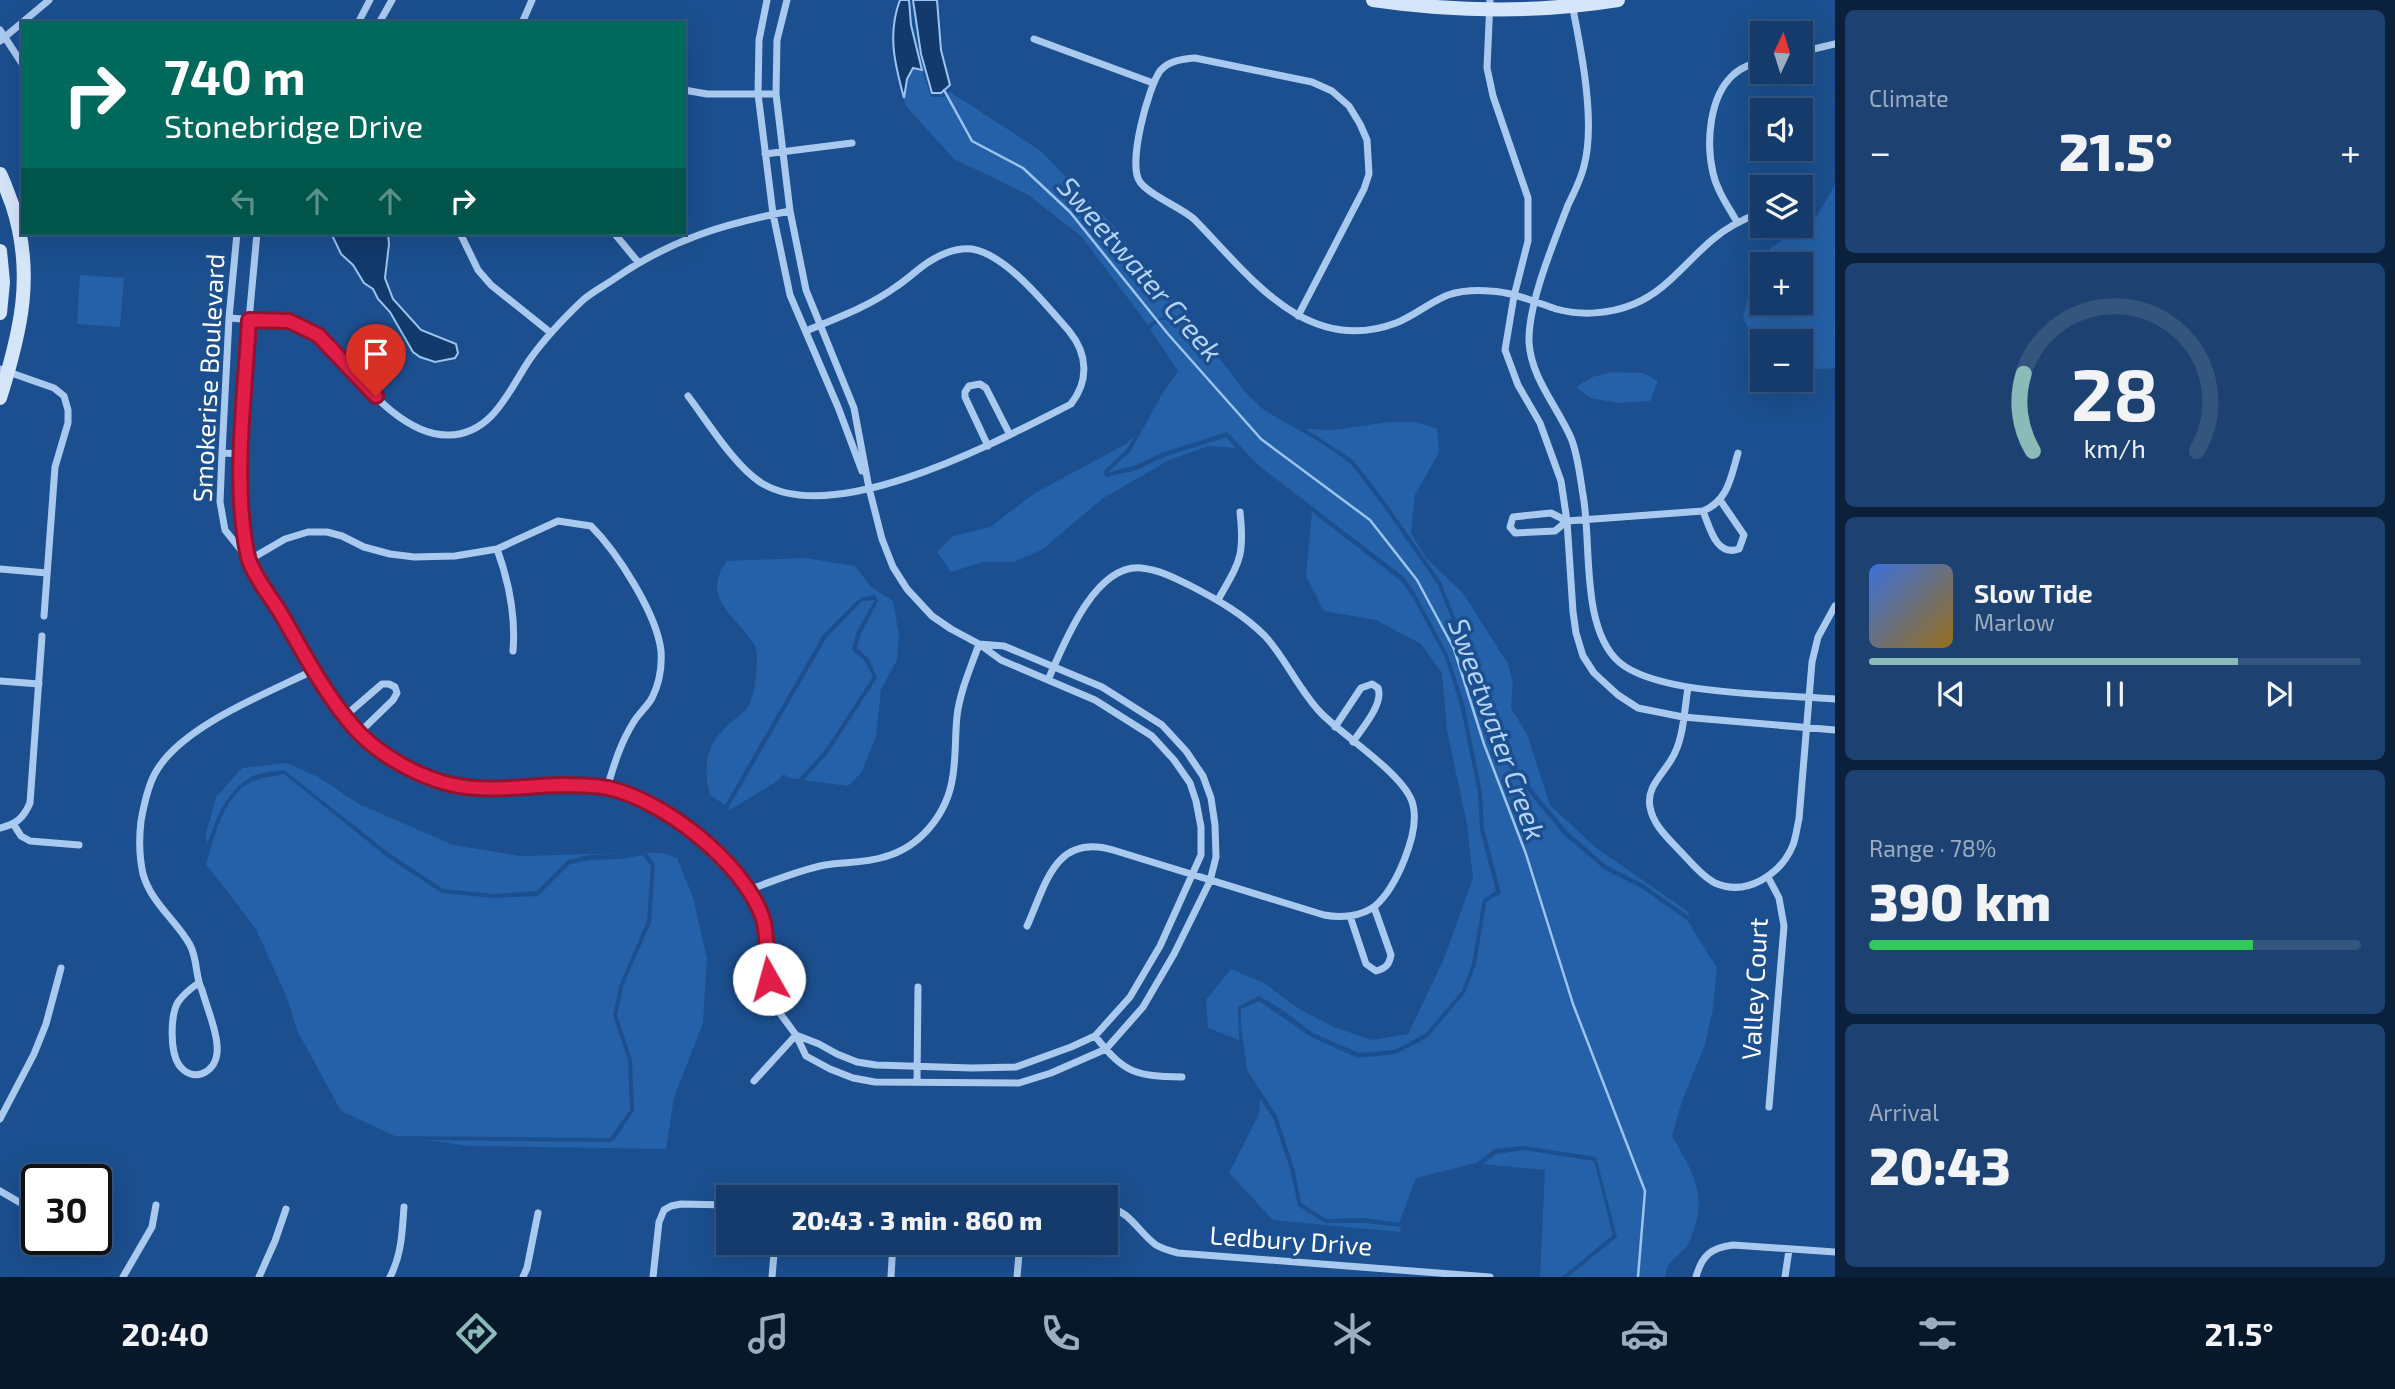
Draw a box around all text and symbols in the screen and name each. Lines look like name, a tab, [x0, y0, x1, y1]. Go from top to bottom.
north arrow	[1750, 21, 1813, 84]
map controls	[1750, 21, 1813, 392]
text: 740 m	[164, 46, 306, 105]
icon: right	[49, 49, 140, 140]
text: Climate	[1869, 84, 1949, 112]
button: sound	[1750, 98, 1813, 161]
text: Stonebridge Drive	[164, 106, 423, 144]
text: 21.5°	[2059, 119, 2173, 181]
text: −	[1869, 128, 1891, 174]
text: +	[2340, 128, 2361, 174]
water label: Sweetwater Creek	[1051, 169, 1230, 368]
button: layers	[1750, 175, 1813, 238]
icon: left	[225, 182, 263, 220]
icon: ahead	[298, 182, 336, 220]
icon: ahead	[371, 182, 409, 220]
icon: right	[444, 182, 482, 220]
button: +	[1750, 252, 1813, 315]
street label: Smokerise Boulevard	[186, 253, 229, 503]
pin	[346, 324, 406, 396]
button: −	[1750, 329, 1813, 392]
icon: arrive	[357, 335, 395, 373]
text: 28	[2071, 349, 2159, 437]
text: km/h	[2084, 433, 2146, 463]
text: Slow Tide	[1974, 577, 2093, 608]
text: Marlow	[1974, 608, 2055, 636]
water label: Sweetwater Creek	[1442, 613, 1554, 844]
icon: previous	[1932, 675, 1970, 713]
icon: pause	[2096, 675, 2134, 713]
icon: next	[2260, 675, 2298, 713]
text: Range · 78%	[1869, 834, 1996, 862]
text: 390 km	[1869, 869, 2051, 931]
street label: Valley Court	[1734, 917, 1773, 1061]
position arrow	[732, 942, 806, 1016]
text: Arrival	[1869, 1098, 1939, 1126]
text: 20:43	[1869, 1133, 2011, 1195]
speed limit sign: 30	[21, 1164, 112, 1255]
text: 20:43 · 3 min · 860 m	[792, 1204, 1042, 1235]
street label: Ledbury Drive	[1209, 1218, 1373, 1261]
icon: directions	[452, 1309, 501, 1358]
icon: music	[744, 1309, 793, 1358]
icon: phone	[1036, 1309, 1085, 1358]
icon: climate	[1328, 1309, 1377, 1358]
icon: car	[1620, 1309, 1669, 1358]
icon: filters	[1913, 1309, 1962, 1358]
text: 20:40	[122, 1314, 209, 1352]
text: 21.5°	[2205, 1314, 2273, 1352]

